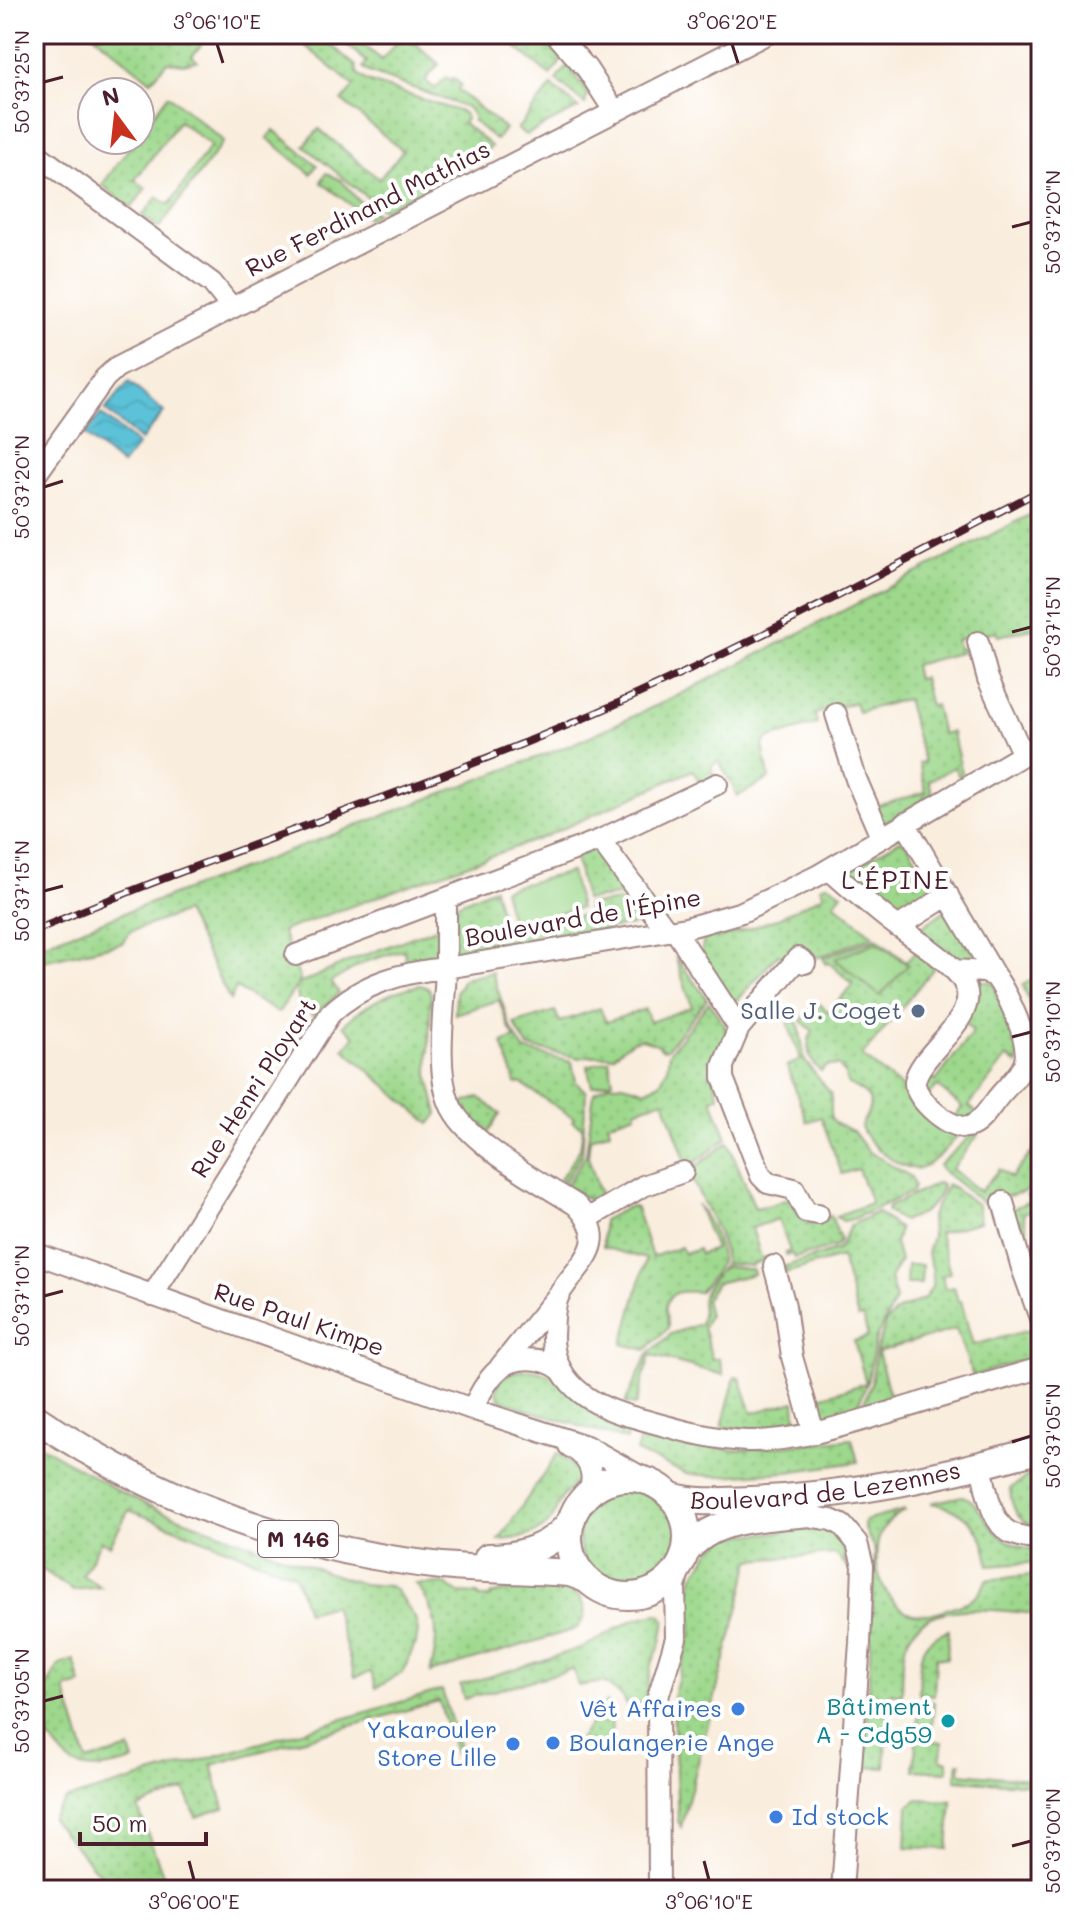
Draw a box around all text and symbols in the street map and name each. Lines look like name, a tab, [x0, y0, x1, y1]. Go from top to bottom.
text: 3°06'10"E	[173, 8, 261, 34]
text: 3°06'20"E	[687, 8, 777, 34]
text: 50°37'25"N	[8, 30, 34, 134]
north arrow	[76, 76, 156, 156]
text: N	[99, 80, 123, 112]
street label: Rue Ferdinand Mathias	[240, 132, 495, 283]
text: 50°37'20"N	[1039, 170, 1065, 274]
text: 50°37'20"N	[8, 435, 34, 539]
text: 50°37'15"N	[1039, 576, 1065, 678]
text: 50°37'15"N	[8, 840, 34, 942]
district label: L'ÉPINE	[841, 862, 951, 896]
street label: Boulevard de l'Épine	[462, 881, 703, 953]
text: 50°37'10"N	[1039, 981, 1065, 1083]
street label: Rue Henri Ployart	[183, 991, 322, 1183]
place label: Salle J. Coget	[740, 994, 902, 1025]
marker: Salle J. Coget	[909, 1002, 927, 1020]
text: 50°37'10"N	[8, 1245, 34, 1347]
street label: Rue Paul Kimpe	[210, 1275, 389, 1362]
text: 50°37'05"N	[1039, 1384, 1065, 1488]
street label: Boulevard de Lezennes	[689, 1453, 963, 1515]
road number: M 146	[258, 1521, 338, 1557]
text: 50°37'05"N	[8, 1649, 34, 1753]
place label: Bâtiment A - Cdg59	[815, 1690, 932, 1749]
place label: Vêt Affaires	[579, 1692, 722, 1723]
marker: Vêt Affaires	[729, 1700, 747, 1718]
marker: Bâtiment A - Cdg59	[939, 1712, 957, 1730]
place label: Yakarouler Store Lille	[366, 1713, 497, 1772]
place label: Boulangerie Ange	[569, 1726, 775, 1757]
marker: Boulangerie Ange	[544, 1734, 562, 1752]
marker: Yakarouler Store Lille	[504, 1735, 522, 1753]
text: 50°37'00"N	[1039, 1788, 1065, 1894]
scale bar	[80, 1796, 206, 1846]
place label: Id stock	[792, 1800, 889, 1831]
text: 50 m	[92, 1807, 148, 1838]
marker: Id stock	[767, 1808, 785, 1826]
text: 3°06'00"E	[148, 1888, 240, 1914]
text: 3°06'10"E	[665, 1888, 753, 1914]

